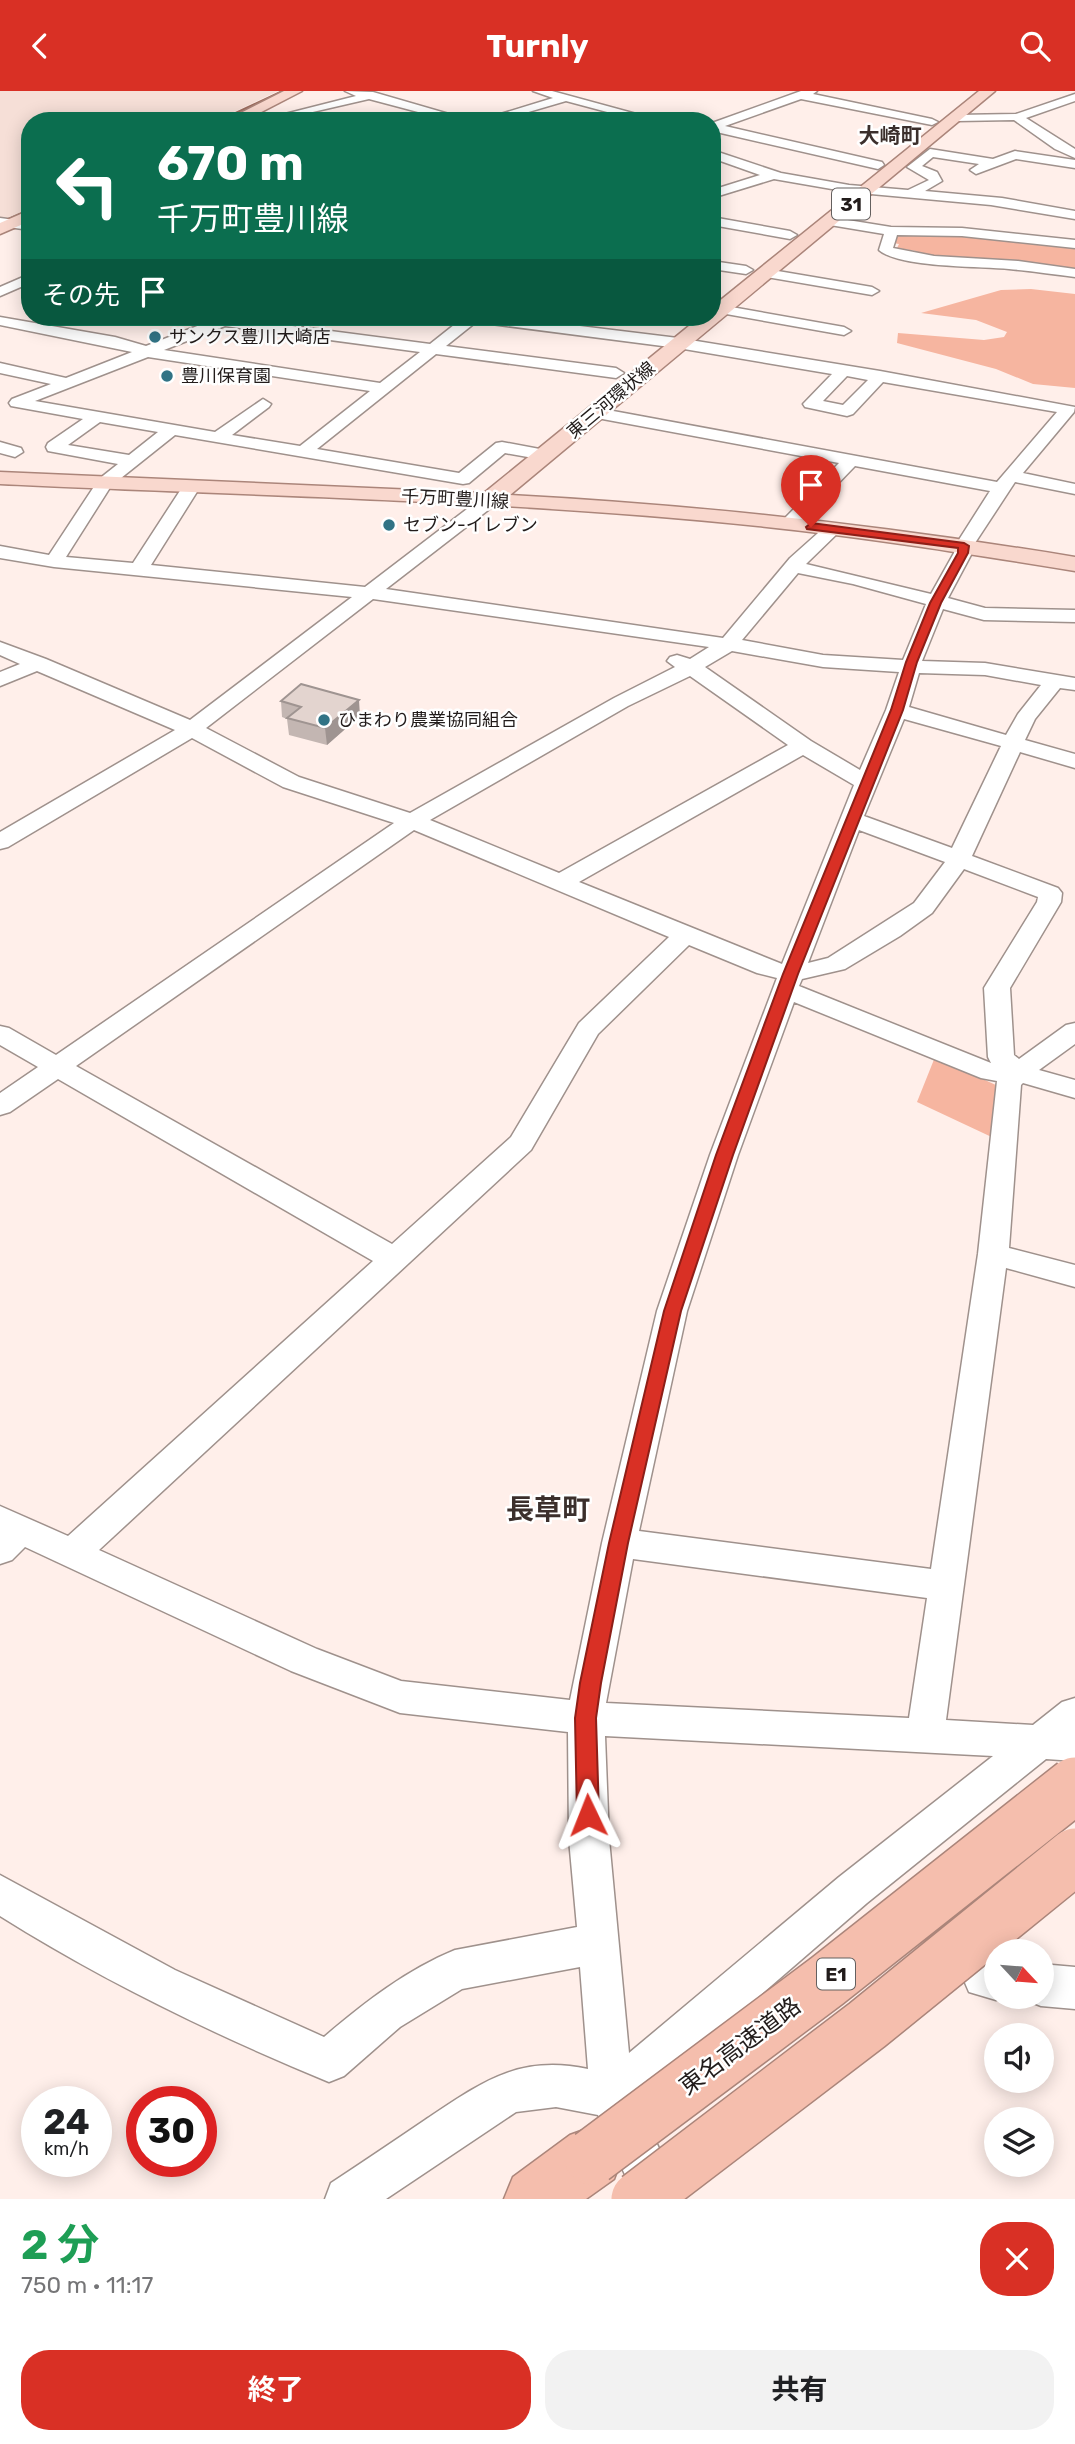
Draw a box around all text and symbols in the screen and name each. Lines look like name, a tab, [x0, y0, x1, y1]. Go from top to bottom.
icon: back	[21, 27, 59, 65]
text: Turnly	[486, 27, 589, 65]
icon: search	[1016, 27, 1054, 65]
district label: 大崎町	[859, 123, 922, 148]
text: 670 m	[157, 134, 304, 192]
icon: left	[42, 140, 133, 231]
road number: 31	[832, 188, 870, 219]
text: 千万町豊川線	[157, 200, 349, 238]
icon: arrive	[134, 273, 172, 311]
text: その先	[42, 280, 120, 311]
place label: サンクス豊川大崎店	[169, 326, 330, 348]
marker: サンクス豊川大崎店	[147, 329, 163, 345]
street label: 東三河環状線	[563, 357, 659, 443]
place label: 豊川保育園	[181, 365, 271, 387]
marker: 豊川保育園	[159, 368, 175, 384]
pin	[781, 455, 841, 527]
icon: arrive	[792, 466, 830, 504]
street label: 千万町豊川線	[400, 485, 510, 513]
place label: セブン-イレブン	[403, 514, 538, 536]
marker: セブン-イレブン	[381, 517, 397, 533]
place label: ひまわり農業協同組合	[338, 709, 518, 731]
marker: ひまわり農業協同組合	[316, 712, 332, 728]
district label: 長草町	[506, 1493, 590, 1526]
position arrow	[551, 1778, 625, 1852]
north arrow	[984, 1939, 1054, 2009]
map controls	[984, 1939, 1054, 2177]
road number: E1	[817, 1959, 855, 1989]
street label: 東名高速道路	[674, 1991, 806, 2101]
button: sound	[984, 2023, 1054, 2093]
speed limit sign: 30	[126, 2086, 217, 2177]
text: 24	[43, 2101, 90, 2143]
button: layers	[984, 2107, 1054, 2177]
text: km/h	[44, 2138, 89, 2160]
text: 2 分	[21, 2220, 99, 2270]
button: close	[980, 2222, 1054, 2296]
text: 750 m · 11:17	[21, 2271, 153, 2299]
button: 終了	[21, 2350, 531, 2430]
button: 共有	[545, 2350, 1054, 2430]

